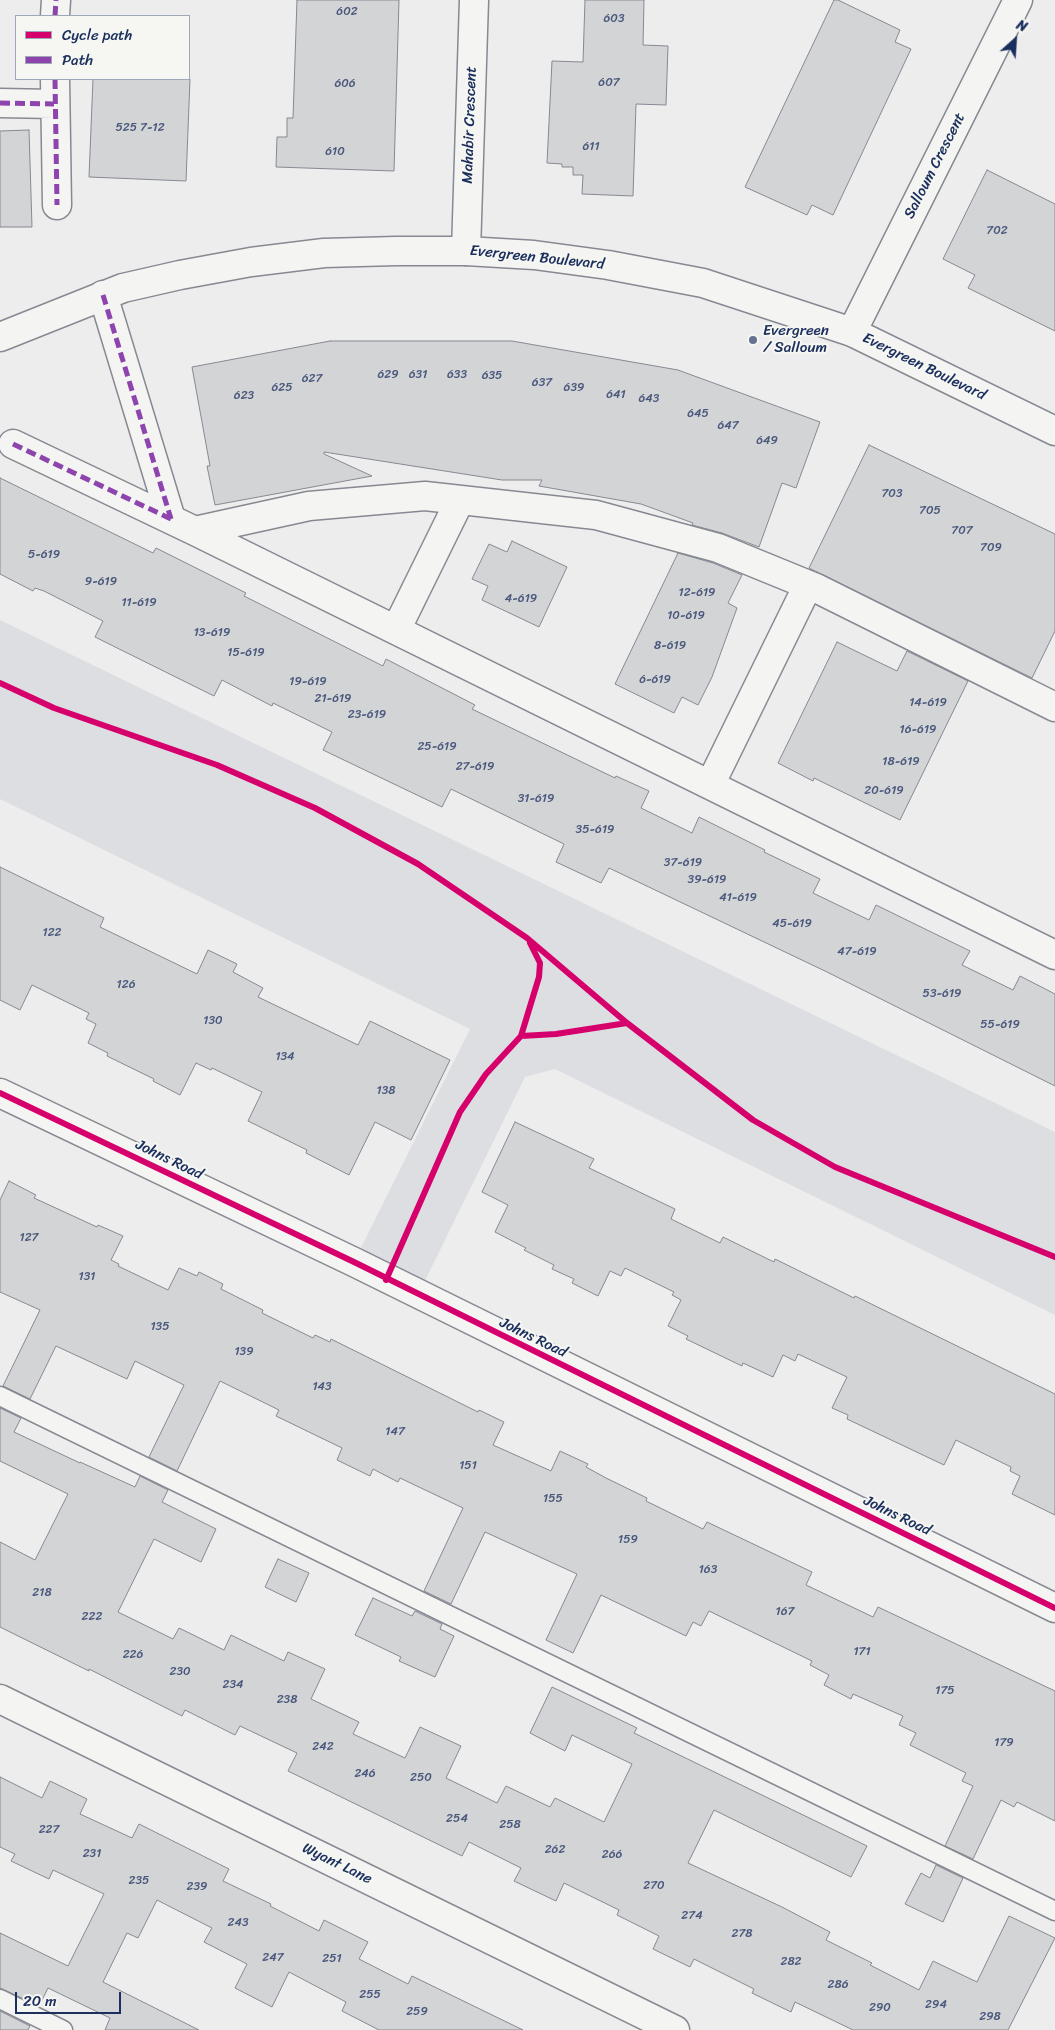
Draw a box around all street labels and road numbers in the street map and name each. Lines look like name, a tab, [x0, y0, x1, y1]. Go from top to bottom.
street label: Mahabir Crescent	[459, 66, 481, 184]
street label: Salloum Crescent	[901, 110, 969, 222]
street label: Evergreen Boulevard	[469, 242, 605, 274]
street label: Evergreen Boulevard	[859, 329, 989, 405]
street label: Johns Road	[132, 1136, 206, 1184]
street label: Johns Road	[496, 1314, 570, 1362]
street label: Johns Road	[860, 1492, 934, 1540]
street label: Wyant Lane	[299, 1839, 375, 1889]

